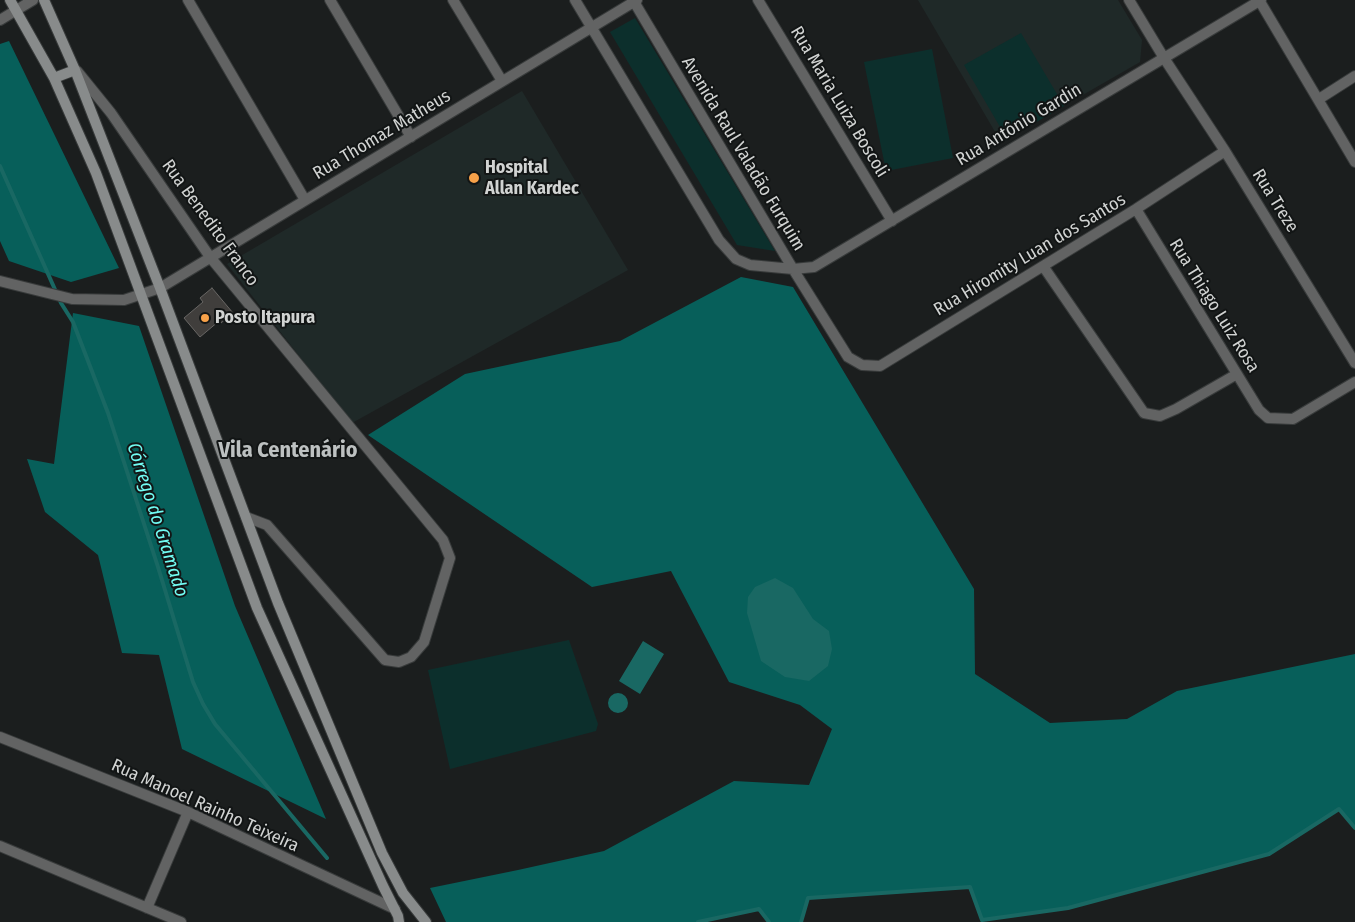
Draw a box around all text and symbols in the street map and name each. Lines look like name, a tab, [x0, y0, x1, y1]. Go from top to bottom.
street label: Rua Maria Luiza Boscoli	[785, 23, 893, 181]
street label: Avenida Raul Valadão Furquim	[676, 53, 810, 255]
street label: Rua Antônio Gardin	[952, 79, 1086, 171]
street label: Rua Thomaz Matheus	[309, 85, 455, 185]
street label: Rua Benedito Franco	[157, 156, 263, 290]
place label: Hospital Allan Kardec	[485, 157, 579, 200]
street label: Rua Treze	[1247, 165, 1303, 237]
marker: Hospital Allan Kardec	[467, 171, 481, 185]
street label: Rua Hiromity Luan dos Santos	[930, 189, 1130, 321]
street label: Rua Thiago Luiz Rosa	[1164, 235, 1264, 377]
place label: Posto Itapura	[215, 307, 315, 329]
marker: Posto Itapura	[199, 312, 211, 324]
district label: Vila Centenário	[219, 438, 357, 464]
water label: Córrego do Gramado	[121, 440, 193, 600]
street label: Rua Manoel Rainho Teixeira	[108, 755, 302, 857]

